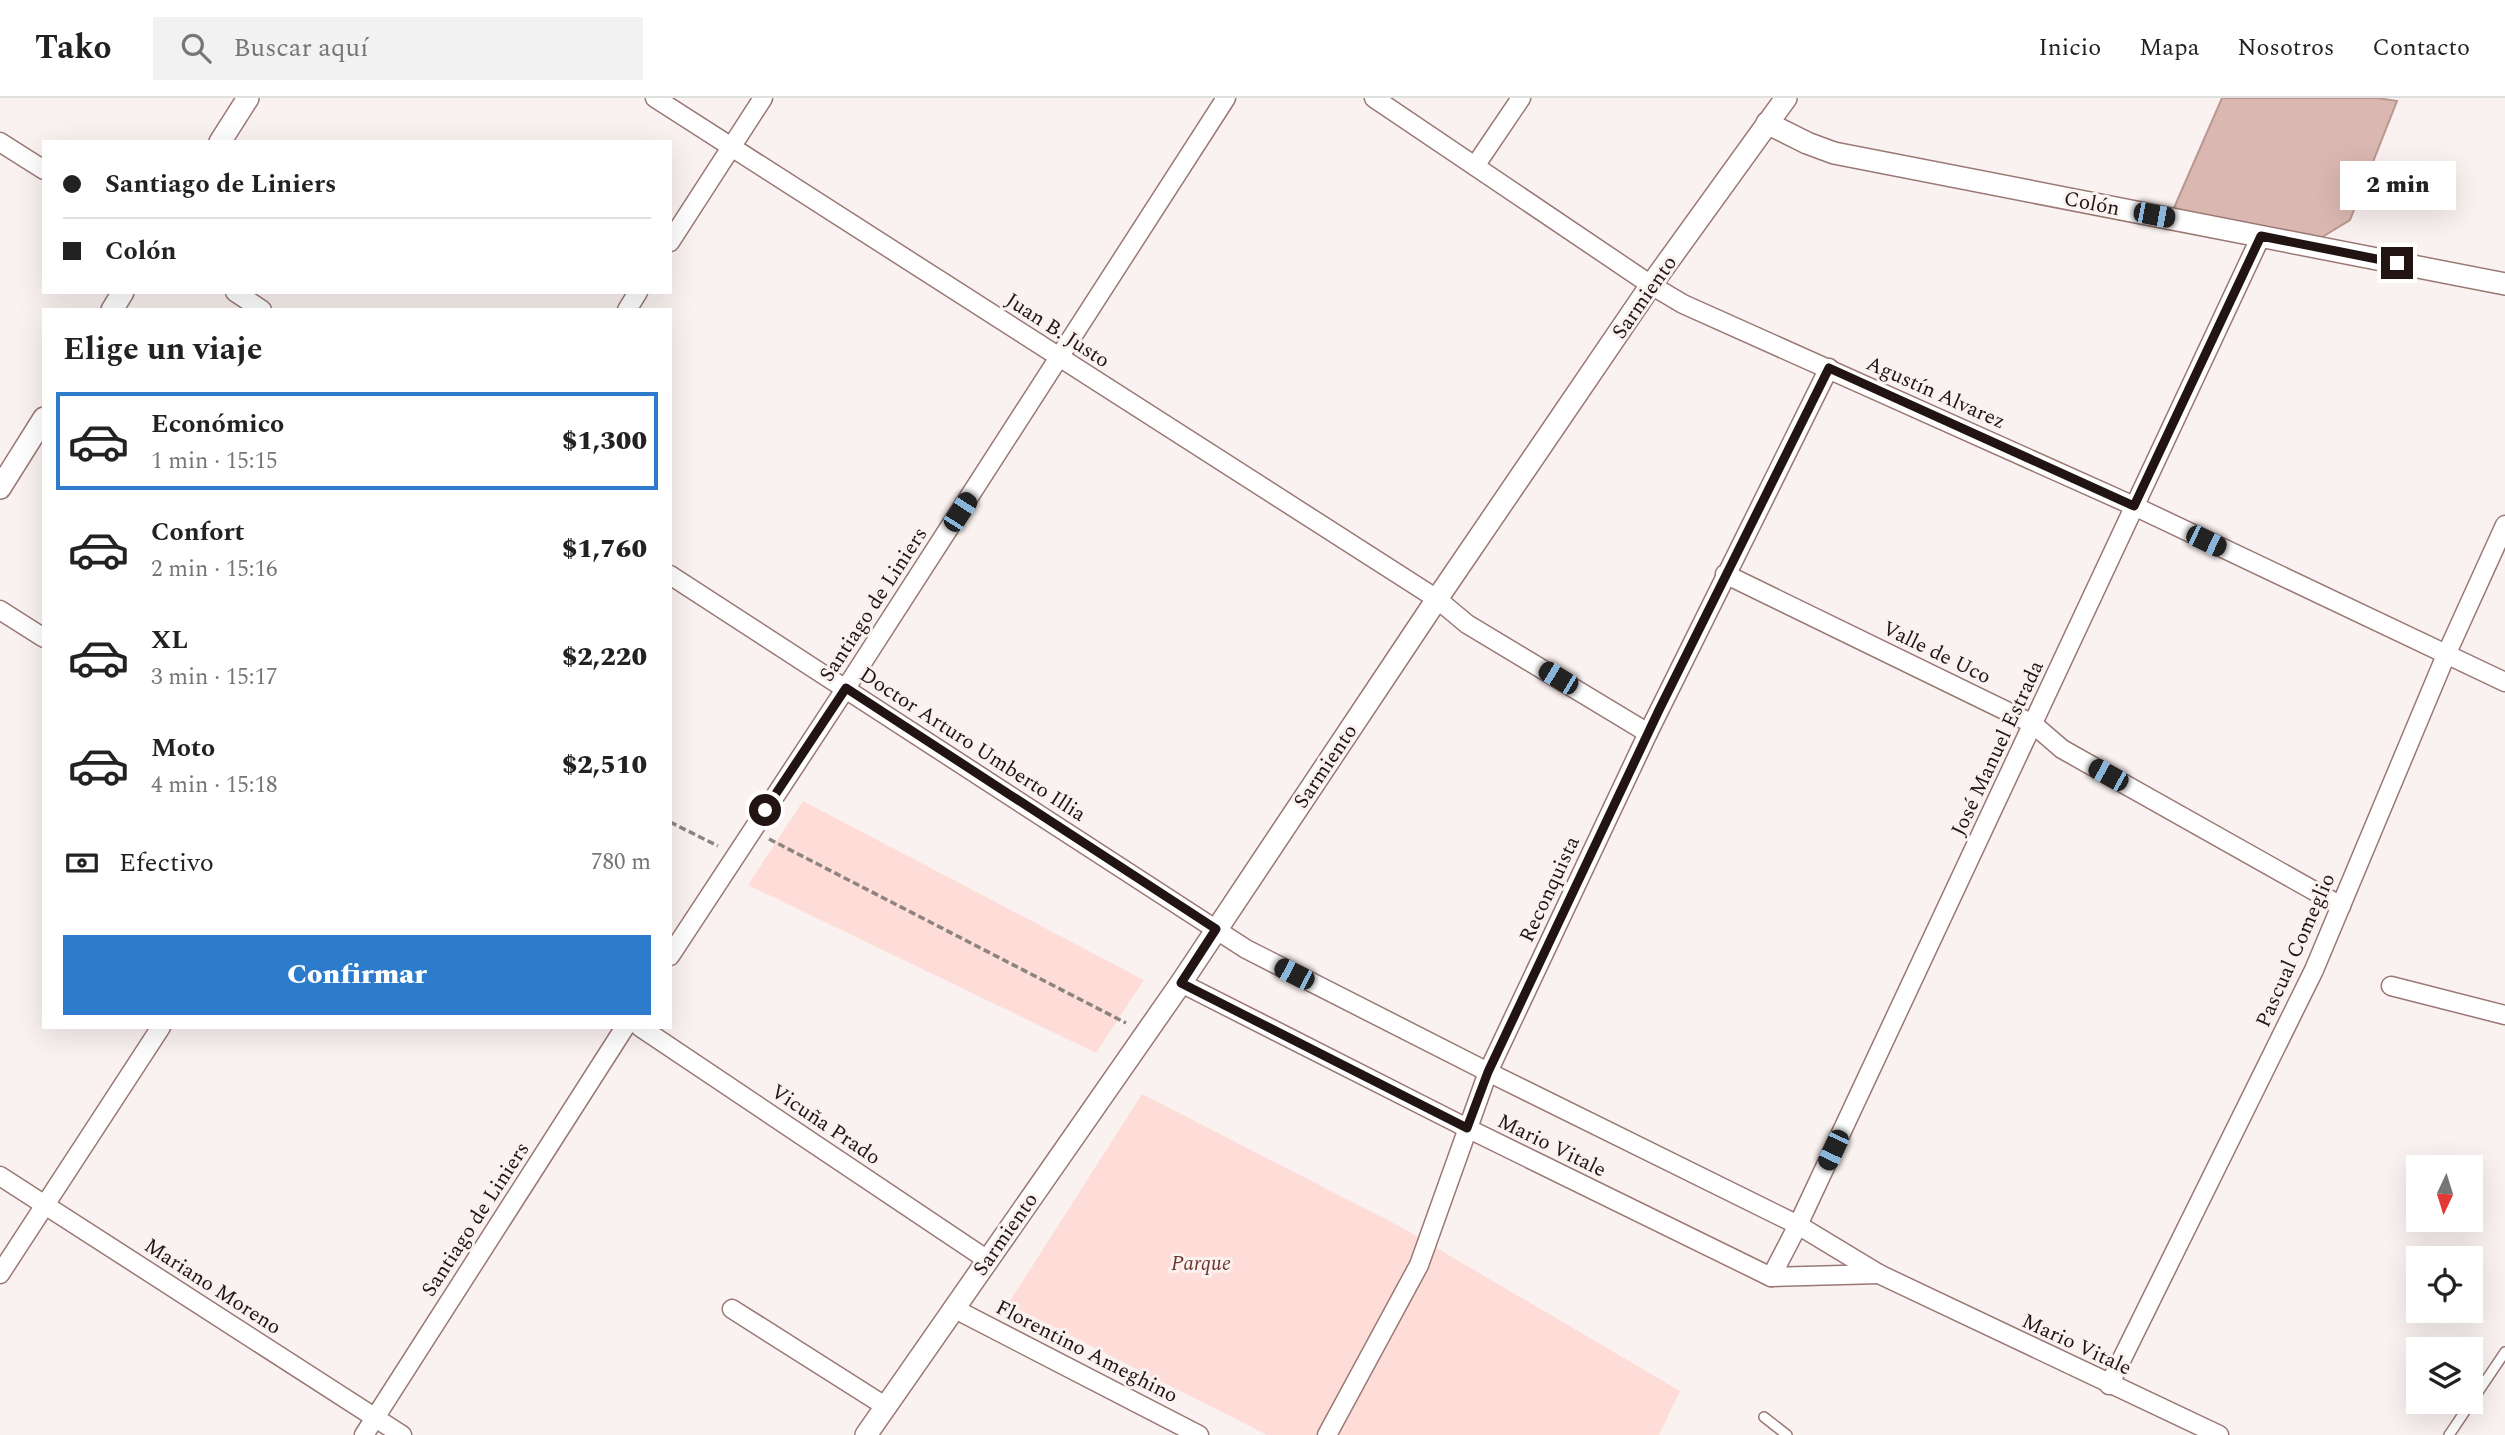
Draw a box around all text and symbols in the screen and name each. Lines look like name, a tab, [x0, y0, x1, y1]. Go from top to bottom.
search box	[153, 17, 643, 80]
text: Tako	[35, 23, 111, 73]
text: Buscar aquí	[233, 28, 368, 68]
icon: search	[177, 29, 215, 67]
text: Inicio	[2038, 30, 2101, 66]
text: Mapa	[2139, 30, 2199, 66]
text: Nosotros	[2237, 30, 2334, 66]
text: Contacto	[2372, 30, 2470, 66]
callout: 2 min	[2339, 162, 2455, 211]
text: Santiago de Liniers	[105, 164, 336, 204]
text: 2 min	[2366, 168, 2430, 203]
street label: Colón	[2061, 183, 2123, 225]
car	[2132, 201, 2177, 229]
text: Colón	[105, 231, 176, 271]
route end	[2381, 247, 2413, 279]
street label: Sarmiento	[1604, 249, 1685, 346]
street label: Juan B. Justo	[999, 285, 1116, 377]
text: Elige un viaje	[63, 325, 263, 374]
street label: Agustín Alvarez	[1861, 348, 2010, 438]
text: Económico	[151, 404, 284, 444]
icon: car	[67, 410, 130, 473]
text: $1,300	[562, 421, 647, 461]
text: 1 min · 15:15	[151, 444, 278, 479]
car	[940, 489, 981, 535]
text: Confort	[151, 512, 245, 552]
icon: car	[67, 518, 130, 581]
street label: Santiago de Liniers	[812, 521, 936, 688]
car	[2183, 522, 2230, 560]
text: $1,760	[562, 529, 647, 569]
text: 2 min · 15:16	[151, 552, 278, 587]
street label: Valle de Uco	[1877, 613, 1996, 693]
text: XL	[151, 620, 188, 660]
icon: car	[67, 626, 130, 689]
text: $2,220	[562, 637, 647, 677]
street label: José Manuel Estrada	[1943, 655, 2053, 842]
car	[1535, 658, 1582, 698]
street label: Doctor Arturo Umberto Illia	[853, 659, 1093, 831]
text: 3 min · 15:17	[151, 660, 278, 695]
street label: Sarmiento	[1286, 718, 1366, 815]
text: Moto	[151, 728, 215, 768]
icon: car	[67, 734, 130, 797]
text: $2,510	[562, 745, 647, 785]
car	[2085, 756, 2132, 794]
text: 4 min · 15:18	[151, 768, 278, 803]
route start	[749, 794, 781, 826]
street label: Reconquista	[1511, 830, 1589, 948]
text: Efectivo	[119, 843, 214, 883]
icon: cash	[63, 844, 101, 882]
text: 780 m	[591, 845, 651, 880]
street label: Pascual Comeglio	[2248, 868, 2344, 1033]
button: Confirmar	[63, 935, 651, 1015]
car	[1271, 955, 1318, 993]
street label: Vicuña Prado	[764, 1076, 887, 1174]
street label: Mario Vitale	[1492, 1106, 1612, 1186]
car	[1815, 1127, 1852, 1173]
street label: Santiago de Liniers	[414, 1136, 538, 1303]
north arrow	[2406, 1155, 2483, 1232]
map controls	[2406, 1155, 2483, 1414]
street label: Sarmiento	[965, 1186, 1046, 1283]
street label: Mariano Moreno	[138, 1230, 287, 1343]
button: locate	[2406, 1246, 2483, 1323]
park label: Parque	[1171, 1248, 1231, 1280]
street label: Florentino Ameghino	[990, 1292, 1183, 1412]
street label: Mario Vitale	[2016, 1305, 2137, 1384]
button: layers	[2406, 1337, 2483, 1414]

